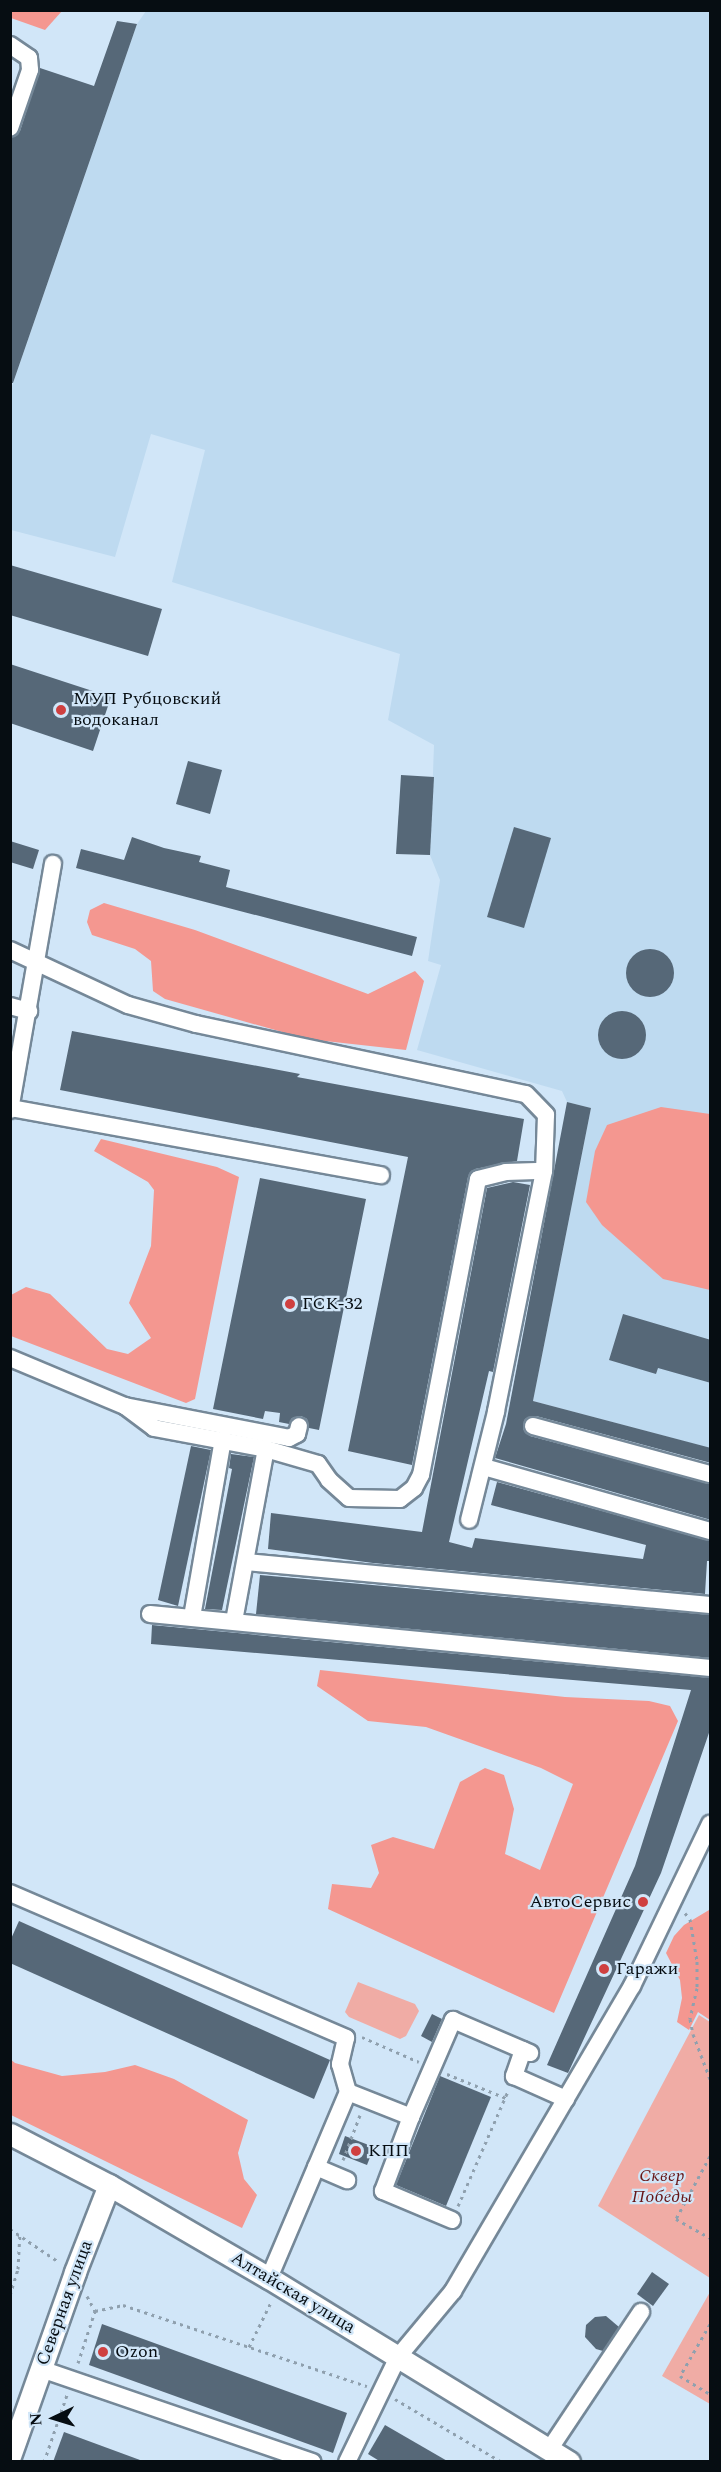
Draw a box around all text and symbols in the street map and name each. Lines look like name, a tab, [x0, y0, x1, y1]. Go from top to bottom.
place label: МУП Рубцовский водоканал	[73, 689, 221, 732]
marker: МУП Рубцовский водоканал	[54, 703, 68, 717]
place label: ГСК-32	[302, 1293, 363, 1315]
marker: ГСК-32	[283, 1297, 297, 1311]
place label: АвтоСервис	[529, 1891, 631, 1913]
marker: АвтоСервис	[636, 1895, 650, 1909]
place label: Гаражи	[616, 1958, 678, 1980]
marker: Гаражи	[597, 1962, 611, 1976]
place label: КПП	[368, 2140, 409, 2162]
marker: КПП	[349, 2144, 363, 2158]
park label: Сквер Победы	[632, 2166, 692, 2208]
street label: Северная улица	[32, 2237, 98, 2369]
street label: Алтайская улица	[227, 2247, 359, 2339]
place label: Ozon	[115, 2341, 158, 2363]
marker: Ozon	[96, 2345, 110, 2359]
north arrow	[24, 2388, 84, 2448]
text: N	[24, 2412, 48, 2427]

